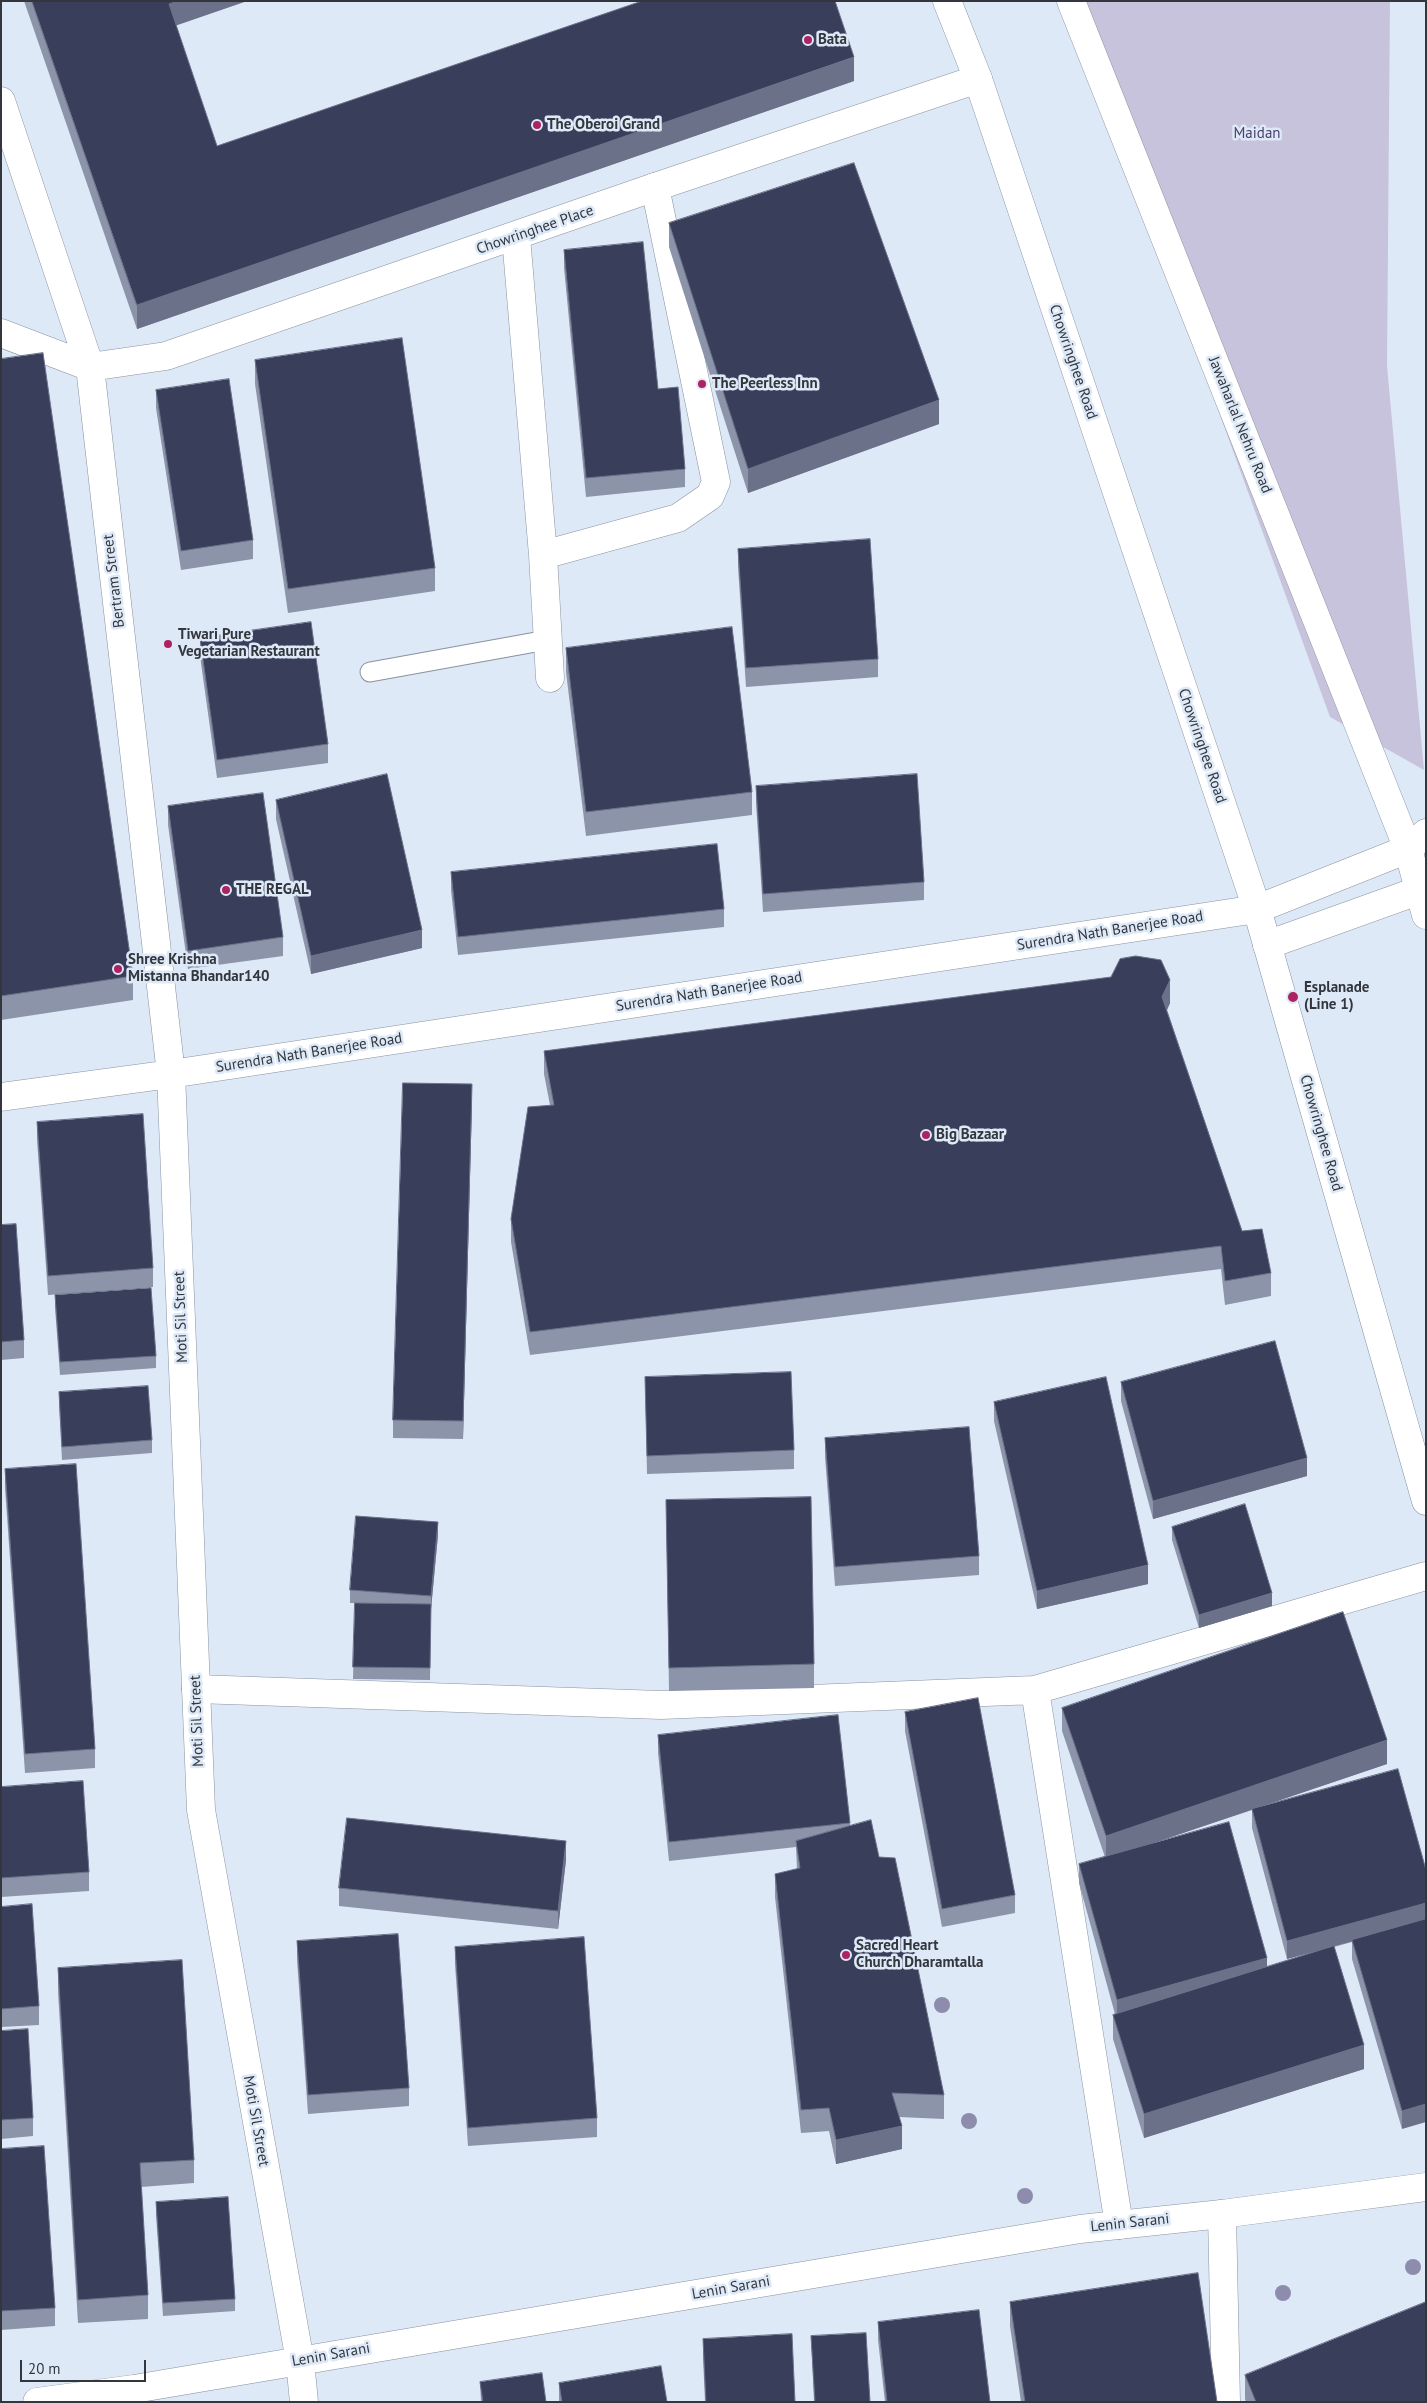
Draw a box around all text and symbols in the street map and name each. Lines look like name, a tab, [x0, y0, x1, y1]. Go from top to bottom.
place label: Bata	[818, 31, 847, 49]
marker: Bata	[802, 34, 814, 46]
place label: The Oberoi Grand	[547, 116, 660, 134]
marker: The Oberoi Grand	[531, 119, 543, 131]
park label: Maidan	[1233, 125, 1281, 143]
street label: Chowringhee Place	[474, 202, 596, 258]
street label: Chowringhee Road	[1045, 302, 1101, 422]
street label: Jawaharlal Nehru Road	[1204, 354, 1276, 496]
place label: The Peerless Inn	[712, 375, 818, 393]
marker: The Peerless Inn	[696, 378, 708, 390]
street label: Bertram Street	[99, 533, 129, 629]
place label: Tiwari Pure Vegetarian Restaurant	[178, 626, 320, 661]
marker: Tiwari Pure Vegetarian Restaurant	[162, 638, 174, 650]
street label: Chowringhee Road	[1174, 686, 1230, 806]
place label: THE REGAL	[236, 881, 309, 899]
marker: THE REGAL	[220, 884, 232, 896]
street label: Surendra Nath Banerjee Road	[1016, 907, 1204, 955]
place label: Shree Krishna Mistanna Bhandar140	[128, 951, 270, 986]
marker: Shree Krishna Mistanna Bhandar140	[112, 963, 124, 975]
street label: Surendra Nath Banerjee Road	[615, 968, 803, 1016]
place label: Esplanade (Line 1)	[1304, 979, 1369, 1014]
marker: Esplanade (Line 1)	[1286, 990, 1300, 1004]
street label: Surendra Nath Banerjee Road	[215, 1029, 403, 1077]
street label: Chowringhee Road	[1296, 1073, 1346, 1193]
place label: Big Bazaar	[936, 1126, 1004, 1144]
marker: Big Bazaar	[920, 1129, 932, 1141]
street label: Moti Sil Street	[170, 1271, 192, 1363]
street label: Moti Sil Street	[186, 1675, 208, 1767]
place label: Sacred Heart Church Dharamtalla	[856, 1937, 983, 1972]
marker: Sacred Heart Church Dharamtalla	[840, 1949, 852, 1961]
street label: Moti Sil Street	[239, 2074, 273, 2168]
street label: Lenin Sarani	[1090, 2210, 1170, 2236]
street label: Lenin Sarani	[690, 2272, 772, 2304]
street label: Lenin Sarani	[290, 2339, 372, 2371]
scale bar	[22, 2350, 149, 2382]
text: 20 m	[28, 2359, 61, 2378]

